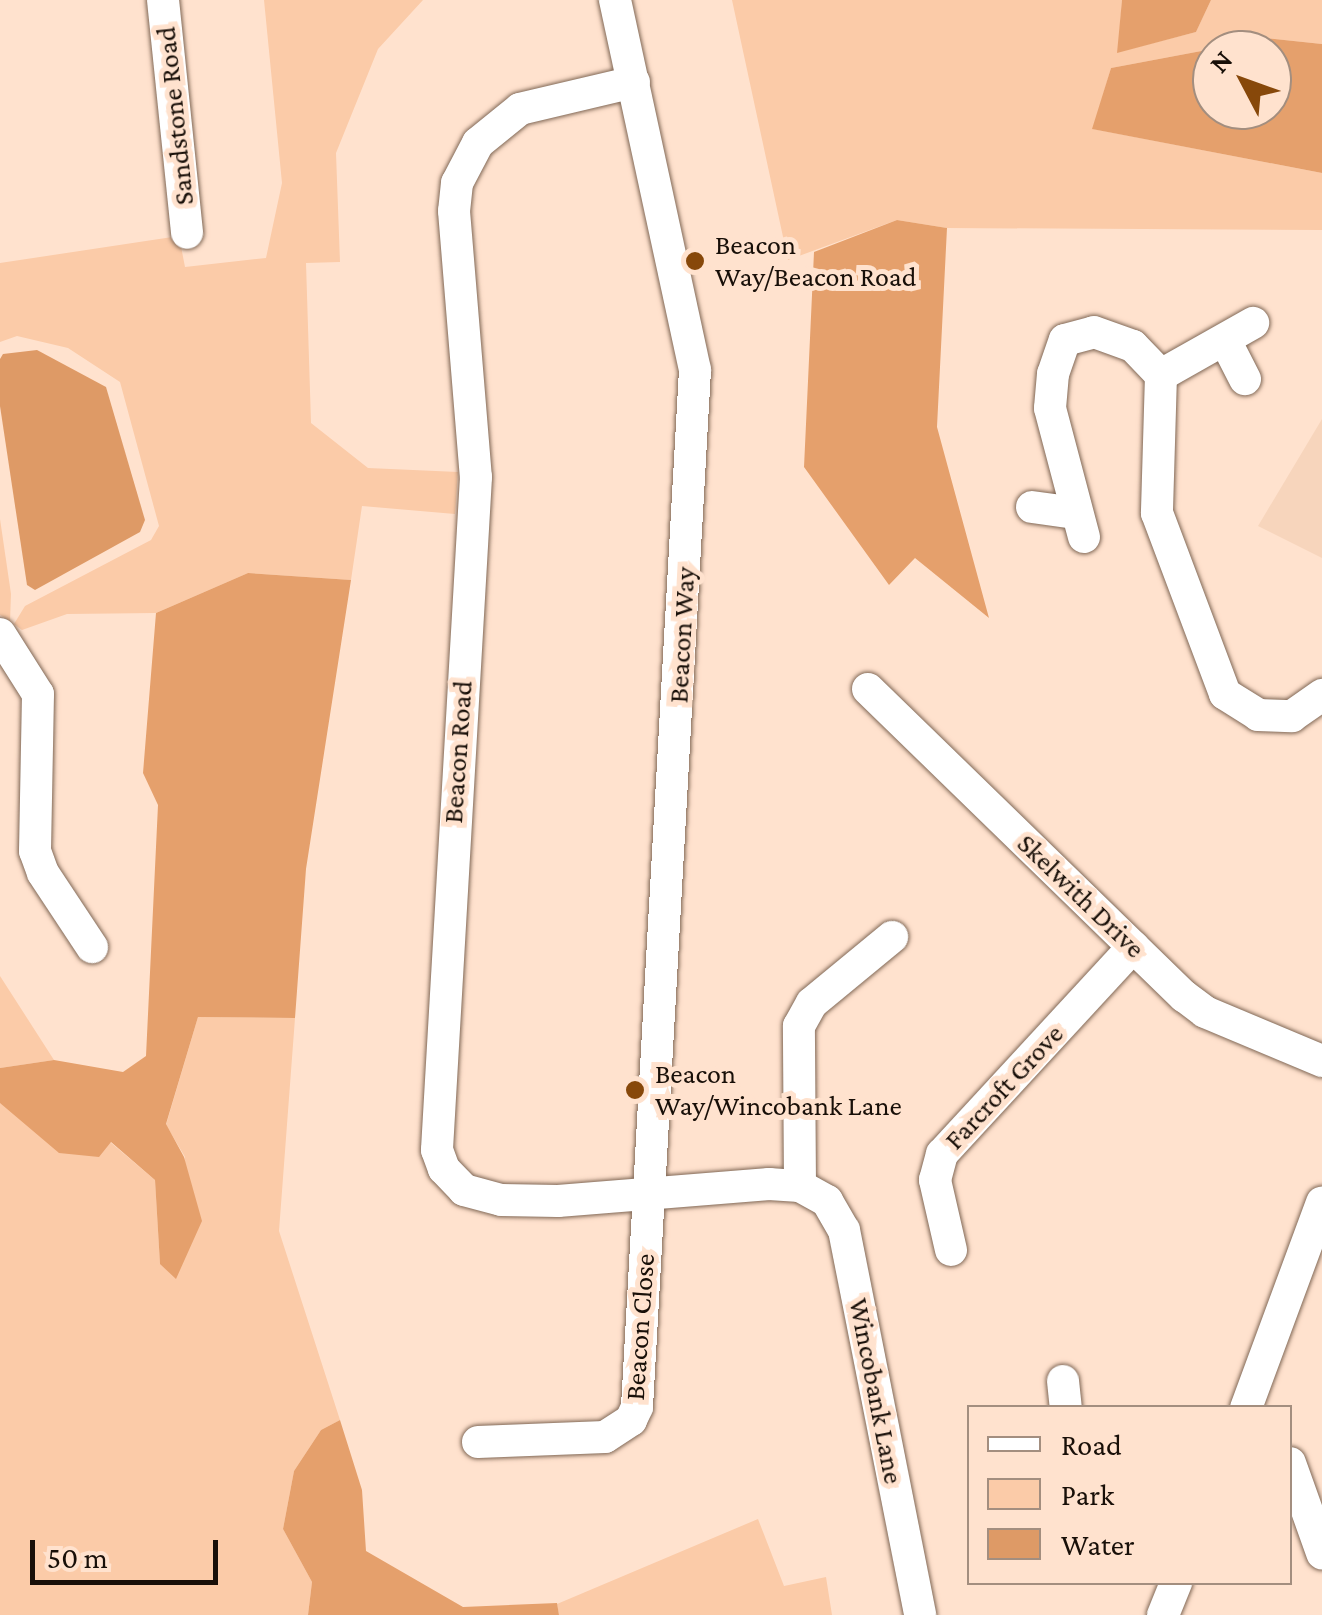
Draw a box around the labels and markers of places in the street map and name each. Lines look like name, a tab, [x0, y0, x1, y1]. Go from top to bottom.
place label: Beacon Way/Beacon Road	[715, 228, 917, 294]
marker: Beacon Way/Beacon Road	[684, 250, 706, 272]
place label: Beacon Way/Wincobank Lane	[655, 1057, 902, 1123]
marker: Beacon Way/Wincobank Lane	[624, 1079, 646, 1101]

